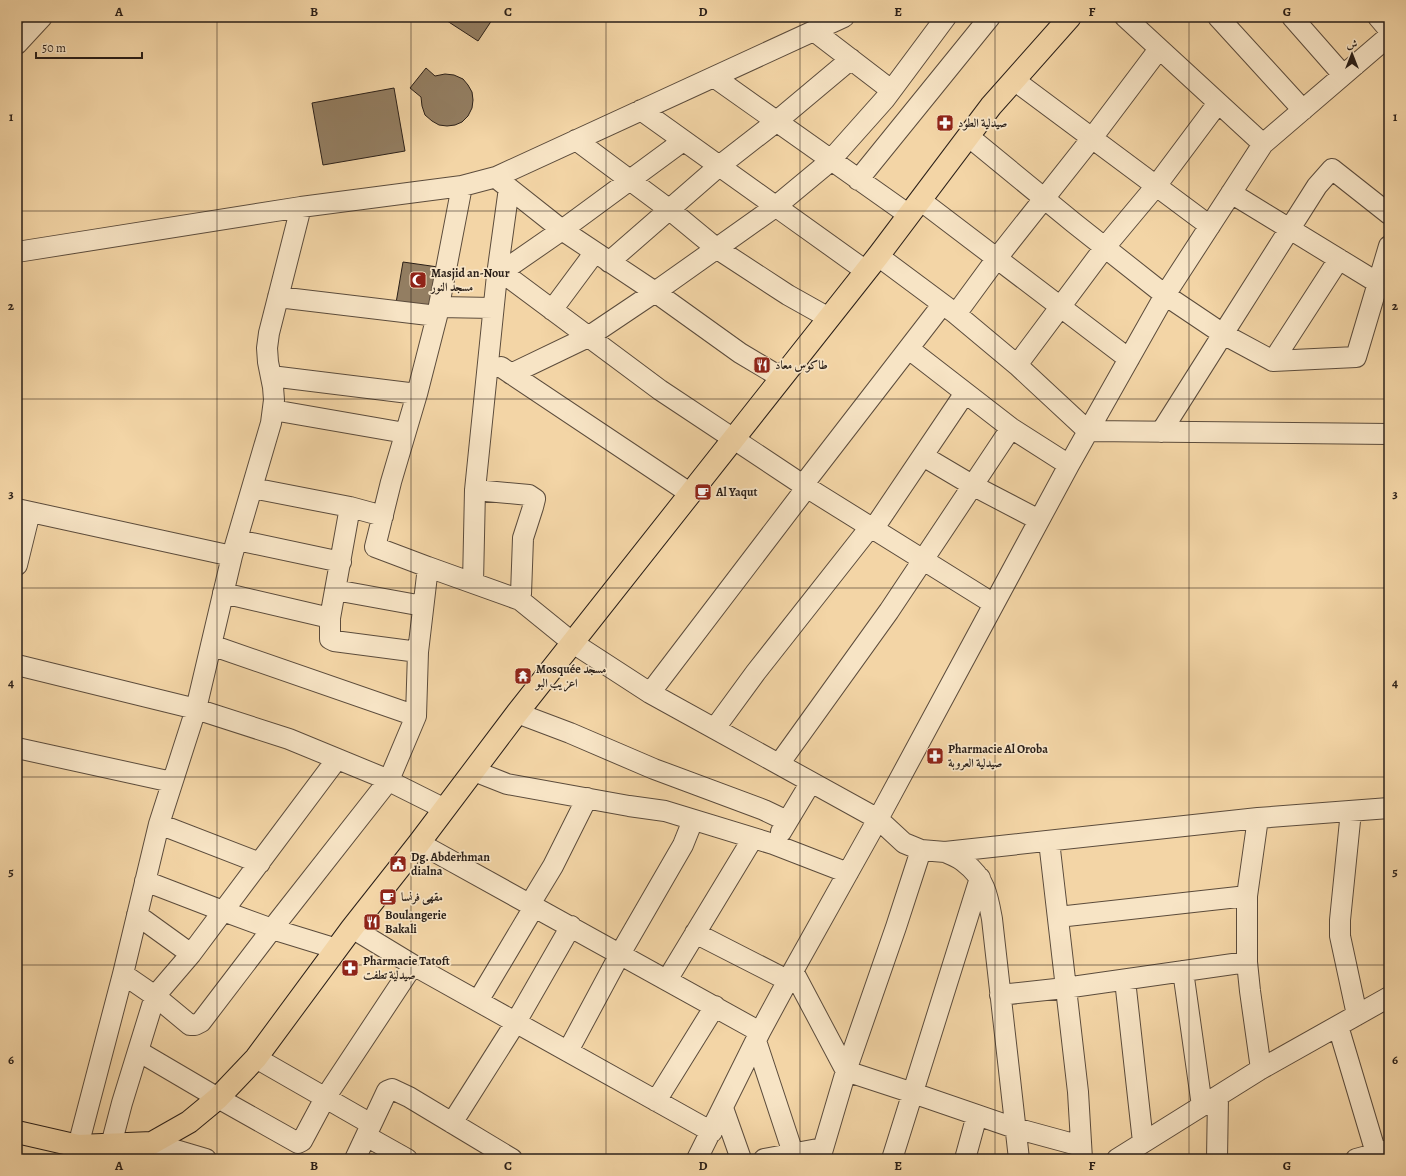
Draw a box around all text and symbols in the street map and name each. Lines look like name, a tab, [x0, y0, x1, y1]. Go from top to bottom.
text: A	[114, 3, 124, 20]
text: B	[310, 3, 318, 20]
text: C	[504, 3, 512, 20]
text: D	[698, 3, 708, 20]
text: E	[894, 3, 902, 20]
text: F	[1089, 3, 1096, 20]
text: G	[1283, 3, 1291, 20]
scale bar	[36, 34, 142, 60]
north arrow	[1332, 34, 1372, 74]
text: ش	[1347, 37, 1358, 52]
text: 50 m	[42, 40, 66, 56]
text: 1	[9, 108, 14, 125]
text: 1	[1393, 108, 1398, 125]
pharmacy icon: صيدلية الطود	[935, 113, 955, 133]
place label: صيدلية الطود	[958, 115, 1007, 131]
place label: Masjid an-Nour مسجد النور	[429, 265, 510, 295]
mosque icon: Masjid an-Nour مسجد النور	[408, 270, 428, 290]
text: 2	[8, 297, 15, 314]
text: 2	[1392, 297, 1399, 314]
restaurant icon: طاكوس معاد	[752, 355, 772, 375]
place label: طاكوس معاد	[775, 357, 828, 373]
cafe icon: Al Yaqut	[693, 482, 713, 502]
place label: Al Yaqut	[715, 484, 758, 500]
text: 3	[8, 485, 14, 502]
text: 3	[1392, 485, 1398, 502]
place label: Mosquée مسجد اعزيب البو	[534, 661, 607, 692]
temple icon: Mosquée مسجد اعزيب البو	[513, 666, 533, 686]
text: 4	[8, 674, 14, 691]
text: 4	[1392, 674, 1398, 691]
place label: Pharmacie Al Oroba صيدلية العروبة	[948, 741, 1048, 771]
pharmacy icon: Pharmacie Al Oroba صيدلية العروبة	[925, 746, 945, 766]
place label: Dg. Abderhman dialna	[411, 849, 490, 879]
public building icon: Dg. Abderhman dialna	[388, 854, 408, 874]
text: 5	[8, 863, 14, 880]
text: 5	[1392, 863, 1398, 880]
cafe icon: مقهى فرنسا	[378, 887, 398, 907]
place label: مقهى فرنسا	[401, 889, 443, 905]
place label: Boulangerie Bakali	[385, 907, 447, 937]
restaurant icon: Boulangerie Bakali	[362, 912, 382, 932]
place label: Pharmacie Tatoft صيدلية تطفت	[363, 953, 450, 983]
pharmacy icon: Pharmacie Tatoft صيدلية تطفت	[340, 958, 360, 978]
text: 6	[8, 1051, 14, 1068]
text: 6	[1392, 1051, 1398, 1068]
text: A	[114, 1157, 124, 1174]
text: B	[310, 1157, 318, 1174]
text: C	[504, 1157, 512, 1174]
text: D	[698, 1157, 708, 1174]
text: E	[894, 1157, 902, 1174]
text: F	[1089, 1157, 1096, 1174]
text: G	[1283, 1157, 1291, 1174]

